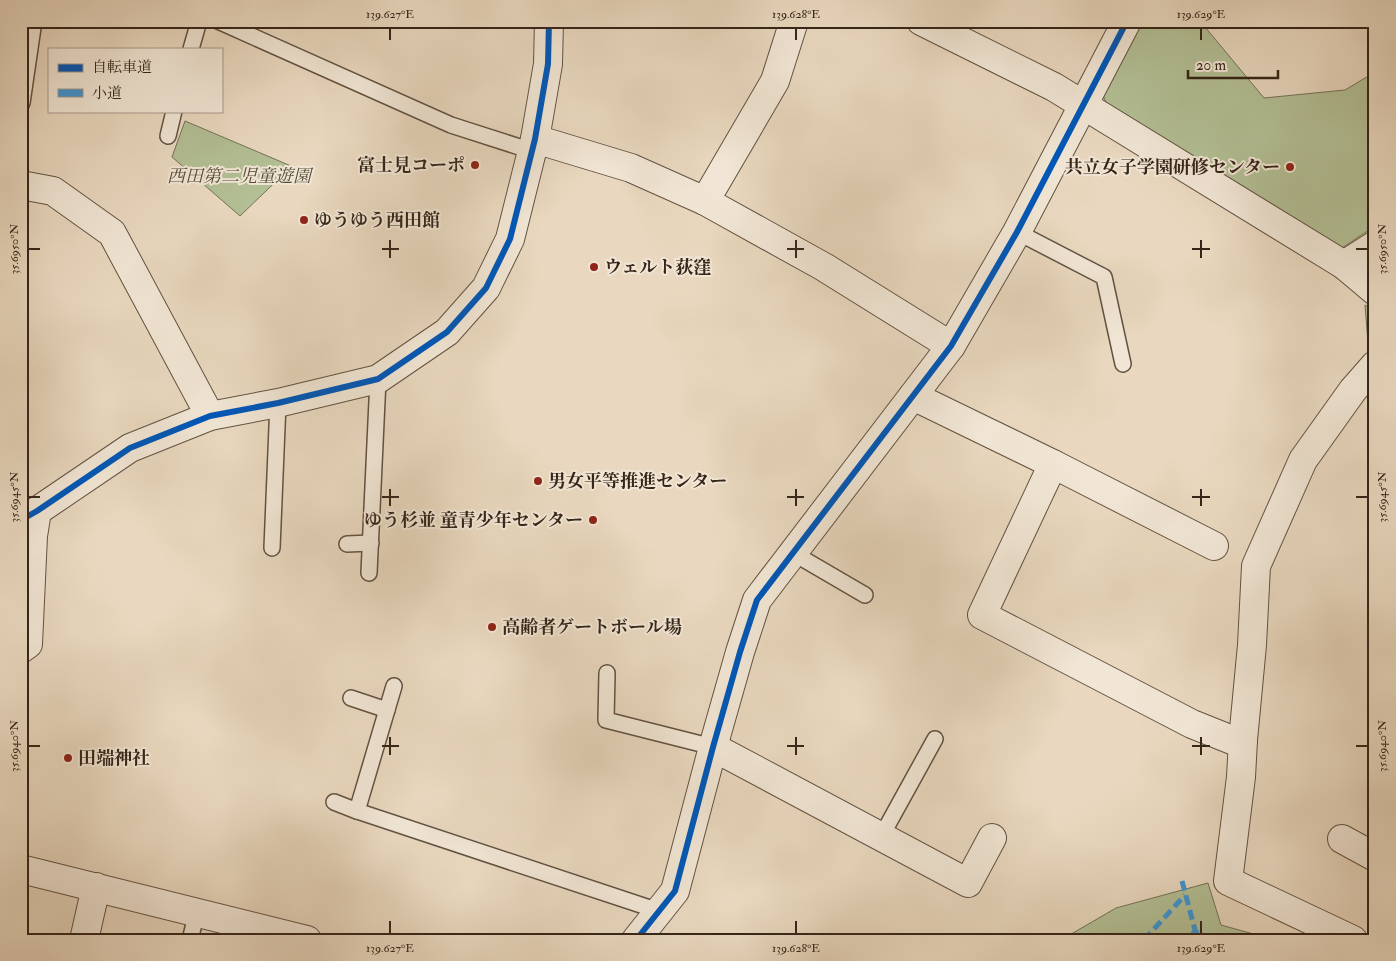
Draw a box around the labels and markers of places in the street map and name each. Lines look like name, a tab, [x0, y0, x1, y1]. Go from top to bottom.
place label: 富士見コーポ	[357, 154, 465, 177]
place label: 共立女子学園研修センター	[1065, 156, 1280, 179]
marker: 富士見コーポ	[469, 159, 481, 171]
marker: 共立女子学園研修センター	[1284, 161, 1296, 173]
place label: ゆうゆう西田館	[314, 209, 440, 232]
marker: ゆうゆう西田館	[298, 214, 310, 226]
place label: ウェルト荻窪	[604, 256, 711, 279]
marker: ウェルト荻窪	[588, 261, 600, 273]
place label: 男女平等推進センター	[548, 470, 727, 493]
marker: 男女平等推進センター	[532, 475, 544, 487]
place label: ゆう杉並 童青少年センター	[364, 509, 583, 532]
marker: ゆう杉並 童青少年センター	[587, 514, 599, 526]
place label: 高齢者ゲートボール場	[502, 616, 682, 639]
marker: 高齢者ゲートボール場	[486, 621, 498, 633]
place label: 田端神社	[78, 747, 150, 770]
marker: 田端神社	[62, 752, 74, 764]

